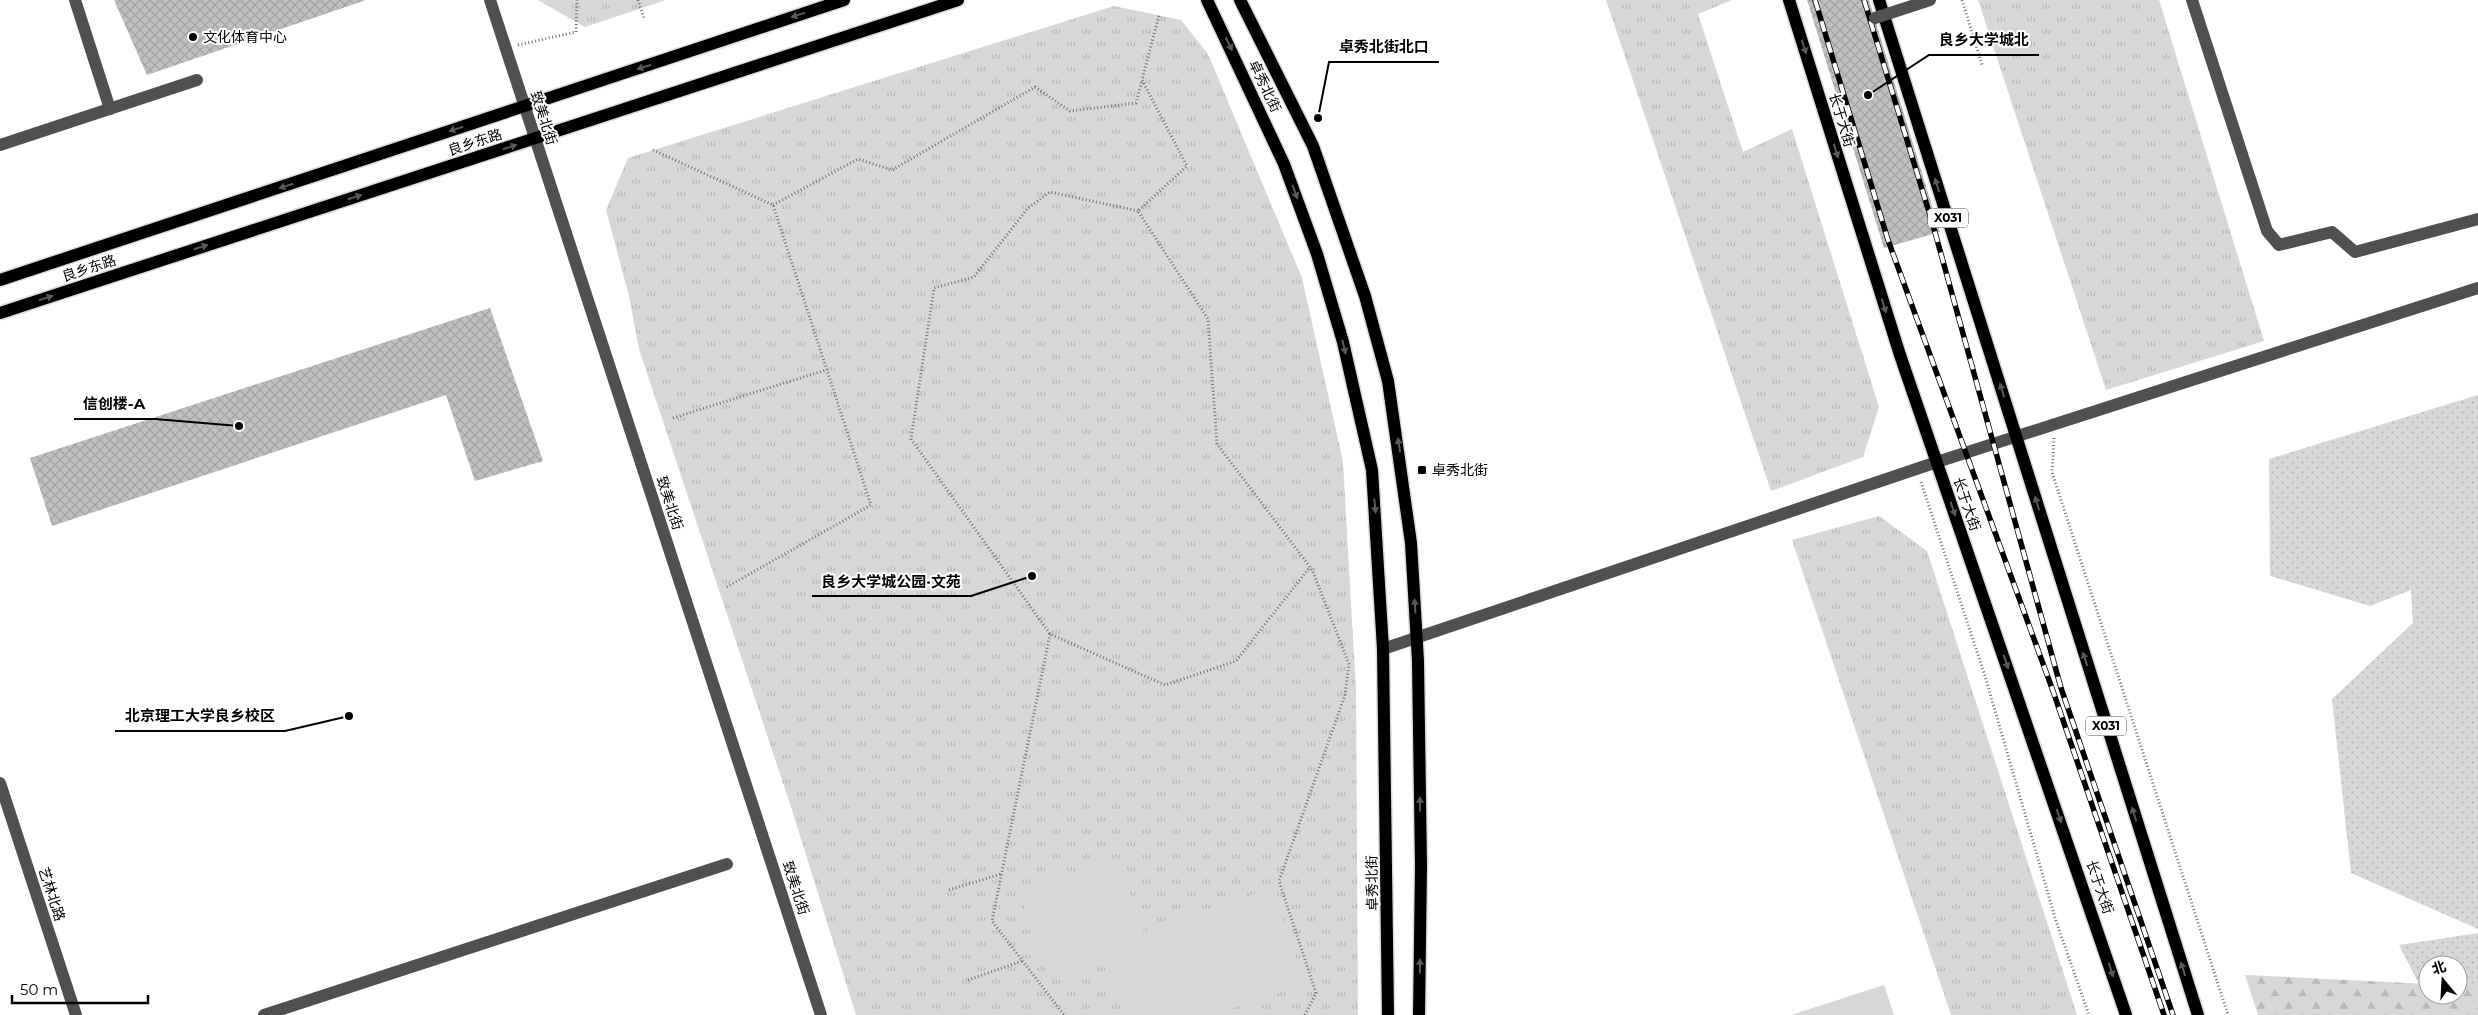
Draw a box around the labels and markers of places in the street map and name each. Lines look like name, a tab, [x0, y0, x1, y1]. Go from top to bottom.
callout: 良乡大学城北	[1929, 25, 2039, 55]
place label: 文化体育中心	[203, 28, 287, 46]
marker: 文化体育中心	[187, 31, 199, 43]
callout: 卓秀北街北口	[1329, 32, 1439, 62]
callout: 信创楼-A	[74, 389, 155, 419]
place label: 卓秀北街	[1432, 461, 1488, 479]
marker: 卓秀北街	[1416, 464, 1428, 476]
callout: 良乡大学城公园·文苑	[812, 566, 971, 596]
callout: 北京理工大学良乡校区	[115, 701, 285, 731]

